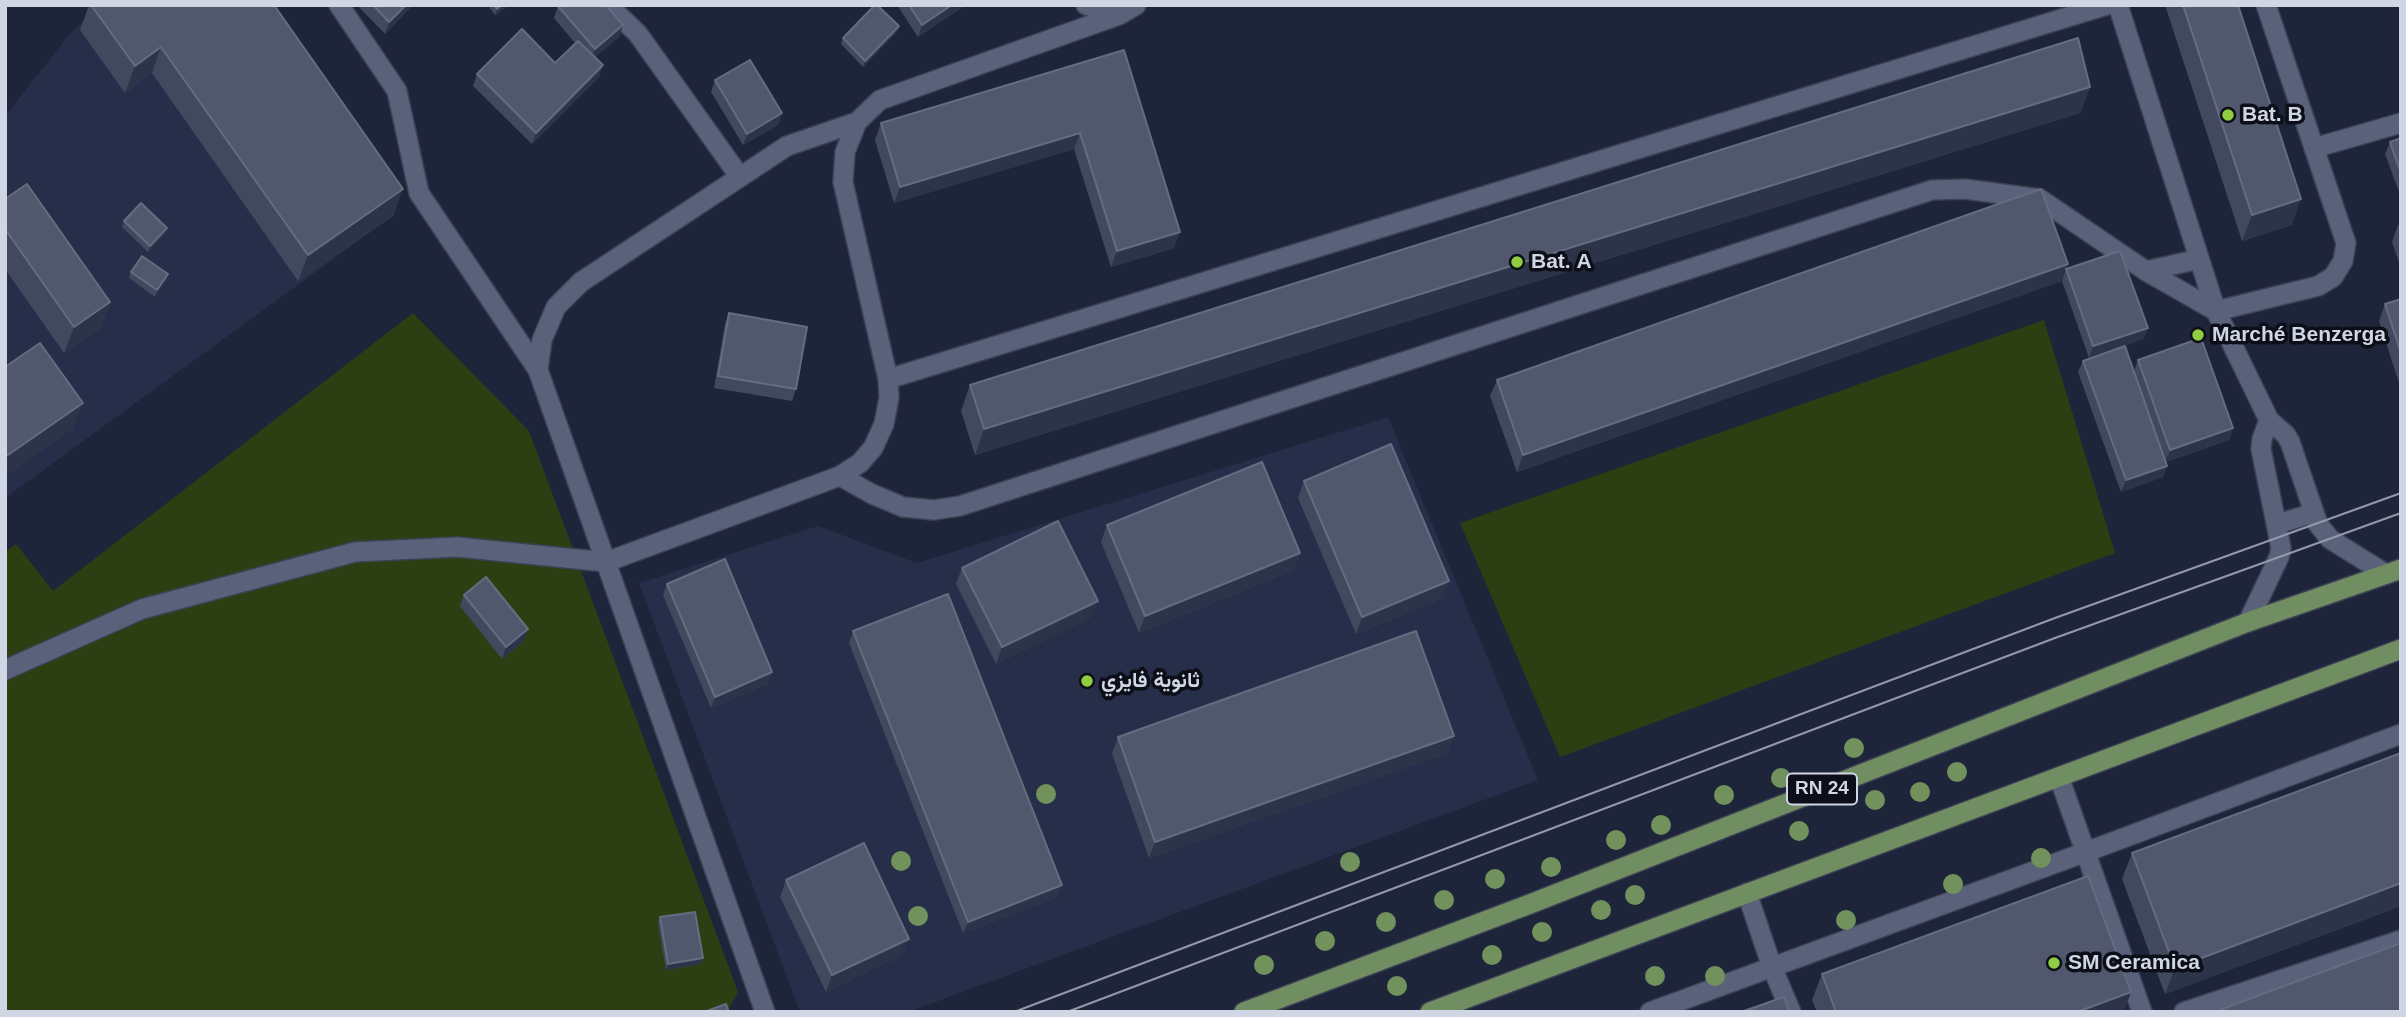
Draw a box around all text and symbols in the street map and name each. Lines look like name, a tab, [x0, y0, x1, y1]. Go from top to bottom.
place label: Bat. B	[2242, 102, 2303, 128]
marker: Bat. B	[2220, 107, 2236, 123]
place label: Bat. A	[1531, 249, 1592, 275]
marker: Bat. A	[1509, 254, 1525, 270]
place label: Marché Benzerga	[2212, 322, 2386, 348]
marker: Marché Benzerga	[2190, 327, 2206, 343]
place label: ثانوية فايزي	[1101, 668, 1200, 694]
marker: ثانوية فايزي	[1079, 673, 1095, 689]
road number: RN 24	[1787, 774, 1857, 804]
place label: SM Ceramica	[2068, 950, 2200, 976]
marker: SM Ceramica	[2046, 955, 2062, 971]

